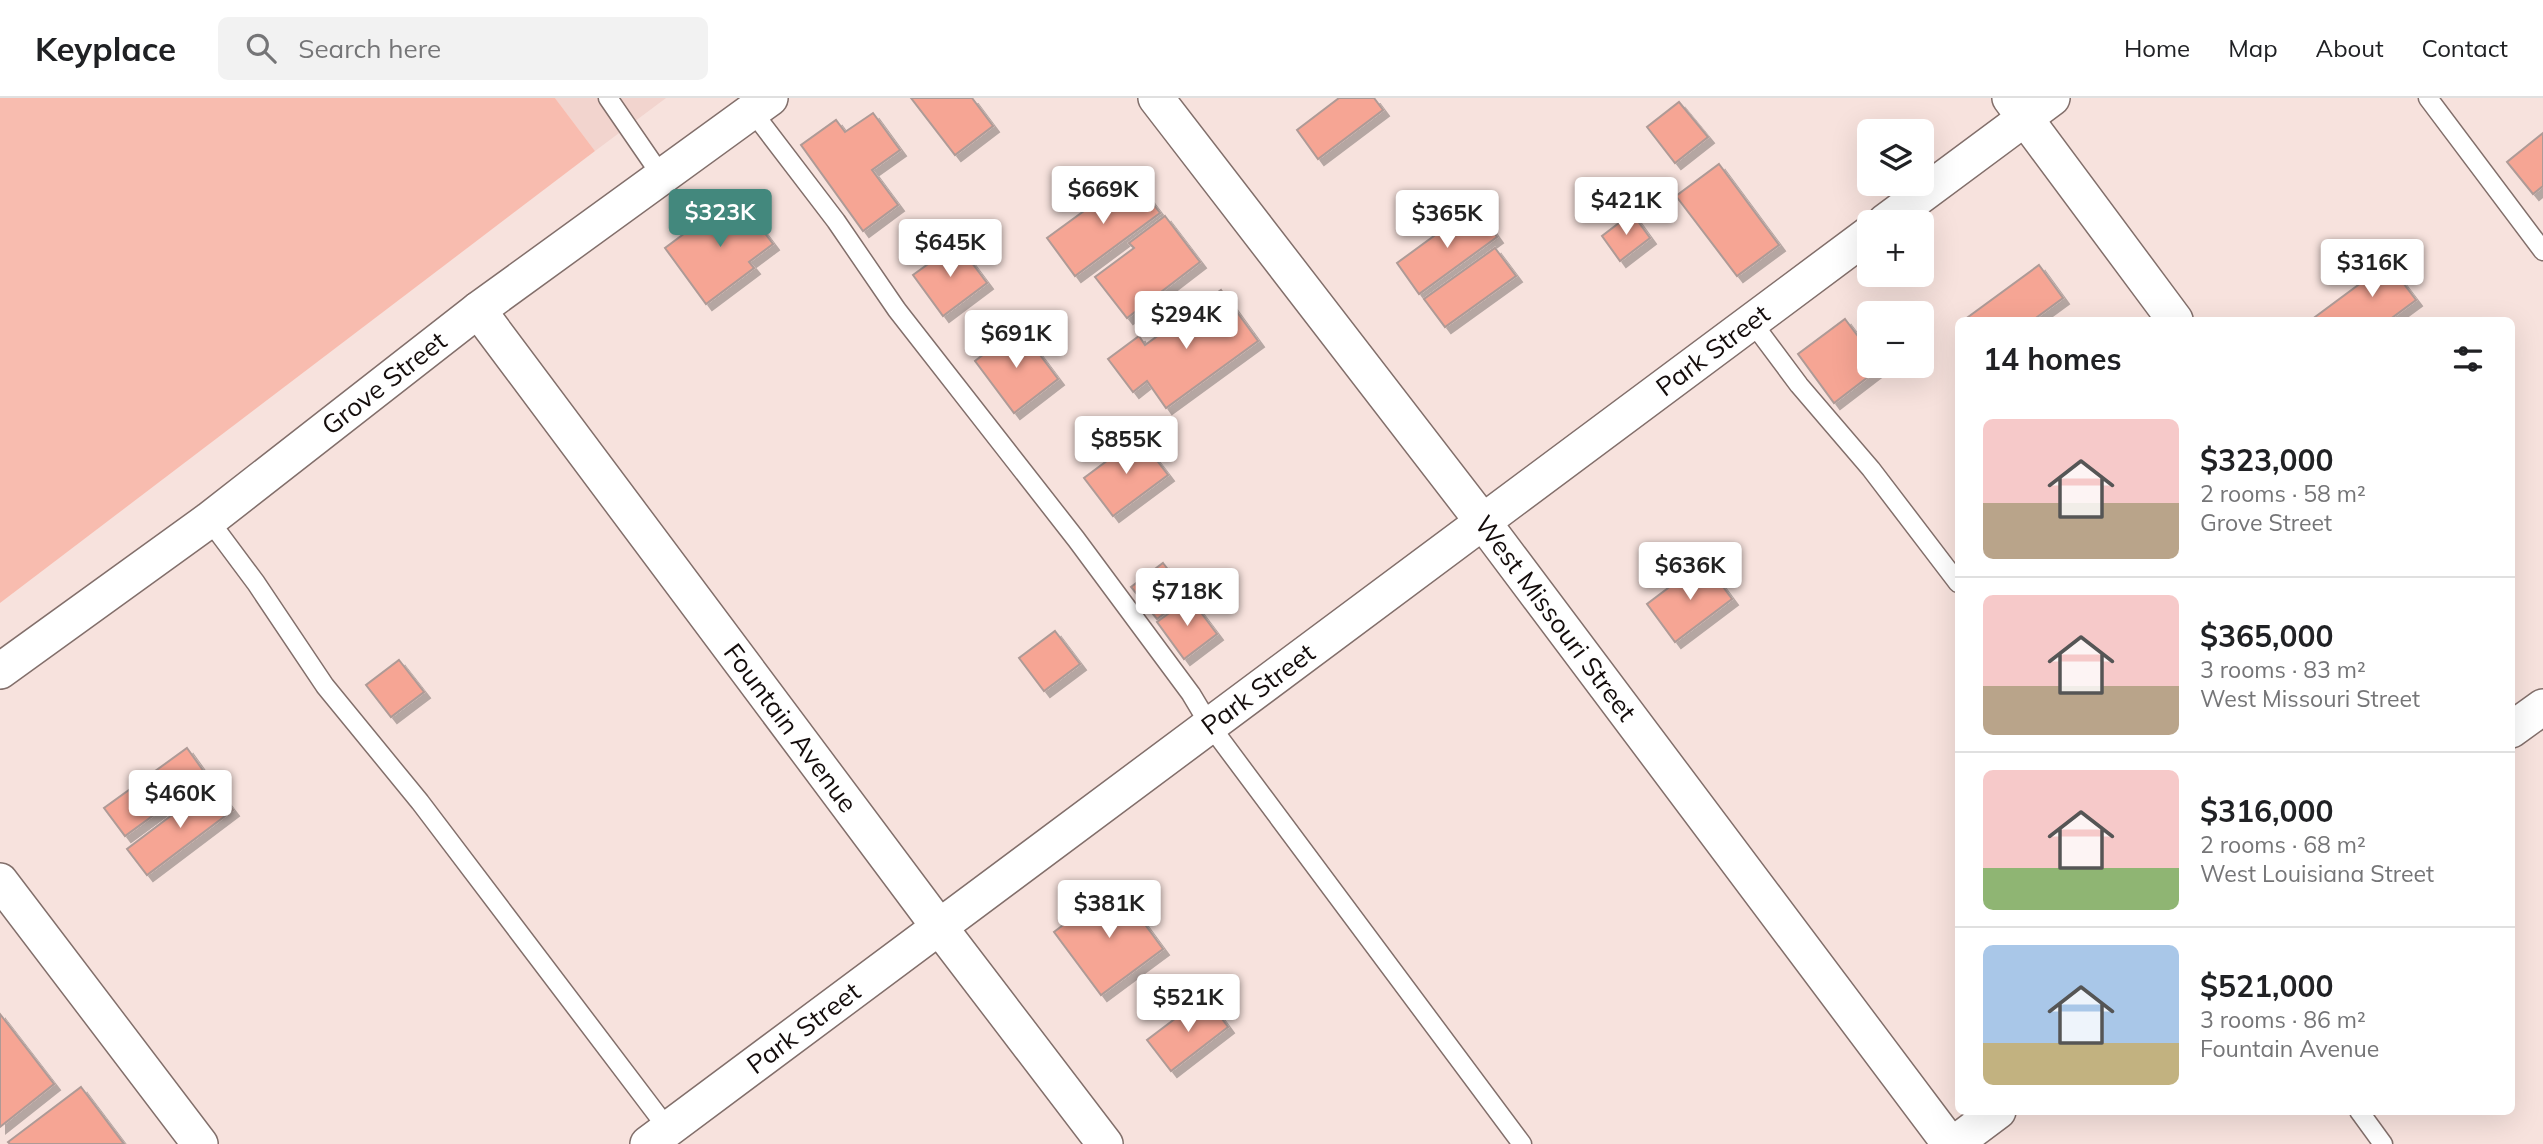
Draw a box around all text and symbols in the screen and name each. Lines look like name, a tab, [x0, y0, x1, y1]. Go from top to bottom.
search box	[218, 17, 708, 80]
text: Keyplace	[35, 28, 176, 69]
icon: search	[242, 29, 280, 67]
text: Search here	[298, 32, 441, 65]
text: Home	[2124, 33, 2190, 63]
text: Map	[2228, 33, 2278, 63]
text: About	[2316, 33, 2384, 63]
text: Contact	[2422, 33, 2508, 63]
map controls	[1857, 119, 1934, 378]
button: layers	[1857, 119, 1934, 196]
pin: $669K	[1054, 166, 1152, 226]
text: $669K	[1068, 174, 1138, 203]
pin: $421K	[1577, 178, 1675, 237]
text: $421K	[1591, 185, 1661, 214]
pin: $323K	[671, 190, 769, 249]
pin: $365K	[1398, 190, 1496, 250]
text: $323K	[685, 197, 755, 226]
text: $365K	[1412, 198, 1482, 227]
button: +	[1857, 210, 1934, 287]
pin: $645K	[901, 220, 999, 279]
text: $645K	[915, 227, 985, 256]
pin: $316K	[2323, 240, 2421, 299]
text: $316K	[2337, 247, 2407, 276]
pin: $294K	[1137, 292, 1235, 351]
street label: Park Street	[1649, 297, 1776, 403]
text: $294K	[1151, 299, 1221, 328]
button: −	[1857, 301, 1934, 378]
pin: $691K	[967, 310, 1065, 370]
text: $691K	[981, 318, 1051, 347]
street label: Grove Street	[315, 324, 453, 442]
text: 14 homes	[1983, 340, 2122, 378]
icon: filters	[2449, 340, 2487, 378]
pin: $855K	[1077, 416, 1175, 476]
text: $855K	[1091, 424, 1161, 453]
text: $323,000	[2200, 441, 2333, 479]
icon: home	[2039, 447, 2123, 531]
text: 2 rooms · 58 m²	[2200, 479, 2366, 508]
text: Grove Street	[2200, 508, 2332, 537]
street label: West Missouri Street	[1468, 509, 1644, 728]
pin: $636K	[1641, 542, 1739, 602]
text: $636K	[1655, 550, 1725, 579]
pin: $718K	[1138, 568, 1236, 628]
text: $718K	[1152, 576, 1222, 605]
text: $365,000	[2200, 617, 2333, 655]
icon: home	[2039, 623, 2123, 707]
street label: Park Street	[1194, 636, 1321, 742]
street label: Fountain Avenue	[717, 637, 865, 819]
text: 3 rooms · 83 m²	[2200, 655, 2366, 684]
text: West Missouri Street	[2200, 684, 2420, 713]
pin: $460K	[131, 770, 229, 830]
text: $460K	[145, 778, 215, 807]
text: $316,000	[2200, 792, 2333, 830]
icon: home	[2039, 798, 2123, 882]
text: 2 rooms · 68 m²	[2200, 830, 2366, 859]
text: West Louisiana Street	[2200, 859, 2434, 888]
pin: $381K	[1060, 880, 1158, 940]
text: $381K	[1074, 888, 1144, 917]
text: $521,000	[2200, 967, 2333, 1005]
icon: home	[2039, 973, 2123, 1057]
pin: $521K	[1139, 974, 1237, 1034]
street label: Park Street	[740, 975, 867, 1081]
text: $521K	[1153, 982, 1223, 1011]
text: 3 rooms · 86 m²	[2200, 1005, 2366, 1034]
text: Fountain Avenue	[2200, 1034, 2379, 1063]

